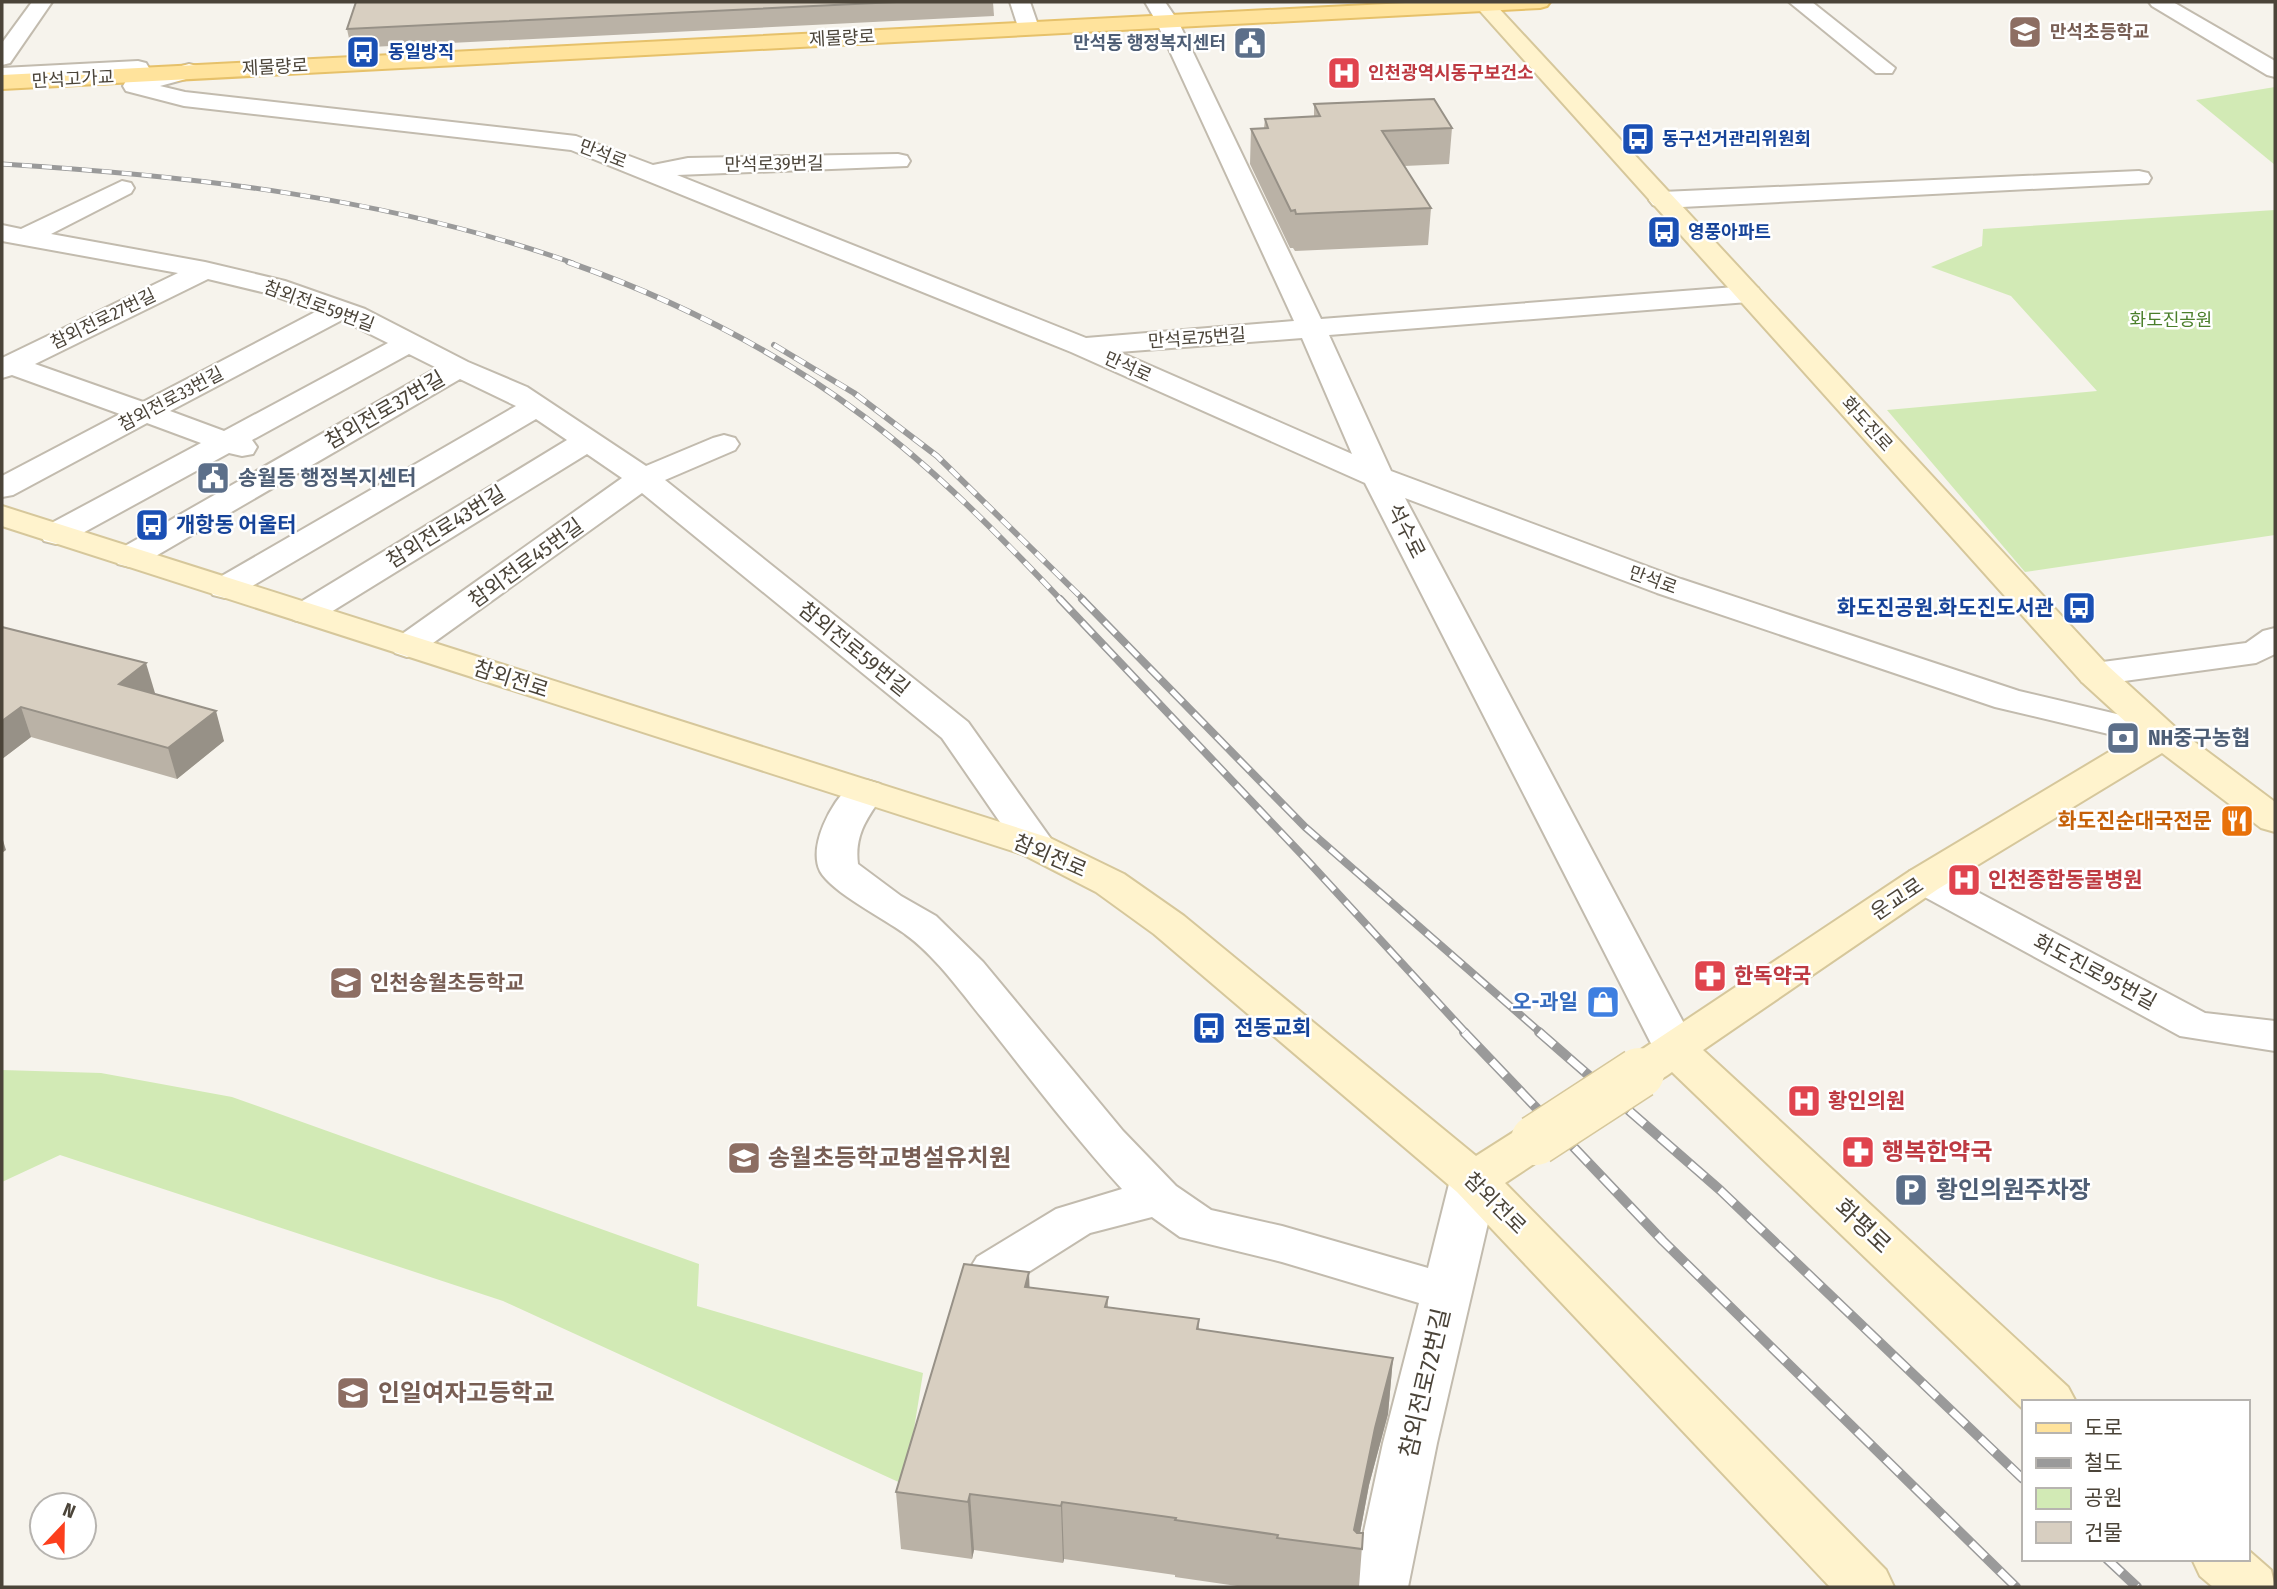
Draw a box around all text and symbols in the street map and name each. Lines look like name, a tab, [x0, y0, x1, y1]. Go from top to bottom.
school or university icon: 만석초등학교	[2006, 13, 2044, 51]
place label: 만석초등학교	[2050, 21, 2149, 43]
public building icon: 만석동 행정복지센터	[1231, 24, 1269, 62]
street label: 제물량로	[808, 25, 876, 51]
place label: 만석동 행정복지센터	[1073, 32, 1226, 54]
bus stop icon: 동일방직	[344, 33, 382, 71]
place label: 동일방직	[388, 41, 454, 63]
street label: 제물량로	[241, 54, 309, 80]
hospital icon: 인천광역시동구보건소	[1325, 54, 1363, 92]
place label: 인천광역시동구보건소	[1368, 62, 1534, 84]
street label: 만석고가교	[31, 66, 115, 92]
bus stop icon: 동구선거관리위원회	[1619, 120, 1657, 158]
place label: 동구선거관리위원회	[1662, 128, 1811, 150]
street label: 만석로	[576, 135, 630, 173]
street label: 만석로39번길	[724, 152, 824, 176]
bus stop icon: 영풍아파트	[1645, 213, 1683, 251]
place label: 영풍아파트	[1688, 221, 1771, 243]
street label: 참외전로59번길	[261, 276, 377, 336]
street label: 참외전로27번길	[47, 284, 159, 354]
park label: 화도진공원	[2130, 309, 2212, 331]
street label: 만석로75번길	[1147, 324, 1247, 352]
street label: 만석로	[1101, 347, 1155, 387]
street label: 참외전로33번길	[115, 362, 227, 436]
street label: 참외전로37번길	[321, 365, 449, 455]
street label: 화도진로	[1837, 392, 1897, 456]
public building icon: 송월동 행정복지센터	[194, 459, 232, 497]
place label: 송월동 행정복지센터	[238, 465, 416, 491]
street label: 참외전로43번길	[382, 480, 510, 574]
street label: 석수로	[1381, 499, 1431, 563]
bus stop icon: 개항동 어울터	[133, 506, 171, 544]
place label: 개항동 어울터	[176, 512, 296, 538]
street label: 참외전로45번길	[464, 513, 588, 613]
street label: 만석로	[1626, 561, 1680, 599]
bus stop icon: 화도진공원.화도진도서관	[2060, 589, 2098, 627]
place label: 화도진공원.화도진도서관	[1837, 595, 2054, 621]
street label: 참외전로59번길	[793, 596, 915, 702]
street label: 참외전로	[470, 655, 552, 703]
bank icon: NH중구농협	[2104, 719, 2142, 757]
place label: NH중구농협	[2148, 725, 2251, 751]
restaurant icon: 화도진순대국전문	[2218, 802, 2256, 840]
place label: 화도진순대국전문	[2057, 808, 2212, 834]
street label: 참외전로	[1009, 829, 1091, 883]
hospital icon: 인천종합동물병원	[1945, 861, 1983, 899]
place label: 인천종합동물병원	[1988, 867, 2143, 893]
street label: 운교로	[1866, 872, 1928, 926]
street label: 화도진로95번길	[2029, 929, 2161, 1015]
pharmacy icon: 한독약국	[1691, 957, 1729, 995]
place label: 한독약국	[1734, 963, 1811, 989]
school or university icon: 인천송월초등학교	[327, 964, 365, 1002]
place label: 인천송월초등학교	[370, 970, 525, 996]
shop icon: 오-과일	[1584, 983, 1622, 1021]
place label: 오-과일	[1512, 989, 1578, 1015]
bus stop icon: 전동교회	[1190, 1009, 1228, 1047]
place label: 전동교회	[1234, 1015, 1311, 1041]
hospital icon: 황인의원	[1785, 1082, 1823, 1120]
place label: 황인의원	[1828, 1088, 1905, 1114]
pharmacy icon: 행복한약국	[1839, 1133, 1877, 1171]
place label: 행복한약국	[1882, 1138, 1992, 1166]
school or university icon: 송월초등학교병설유치원	[725, 1139, 763, 1177]
place label: 송월초등학교병설유치원	[768, 1144, 1011, 1172]
street label: 참외전로	[1458, 1166, 1532, 1240]
parking icon: 황인의원주차장	[1892, 1171, 1930, 1209]
place label: 황인의원주차장	[1936, 1176, 2091, 1204]
street label: 화평로	[1829, 1193, 1897, 1259]
street label: 참외전로72번길	[1394, 1306, 1456, 1460]
school or university icon: 인일여자고등학교	[334, 1374, 372, 1412]
place label: 인일여자고등학교	[378, 1379, 555, 1407]
legend	[2022, 1400, 2249, 1561]
text: 도로	[2084, 1415, 2123, 1441]
text: 철도	[2084, 1450, 2123, 1476]
text: 공원	[2084, 1485, 2123, 1511]
north arrow	[28, 1491, 98, 1561]
text: N	[60, 1498, 79, 1523]
text: 건물	[2084, 1520, 2123, 1546]

